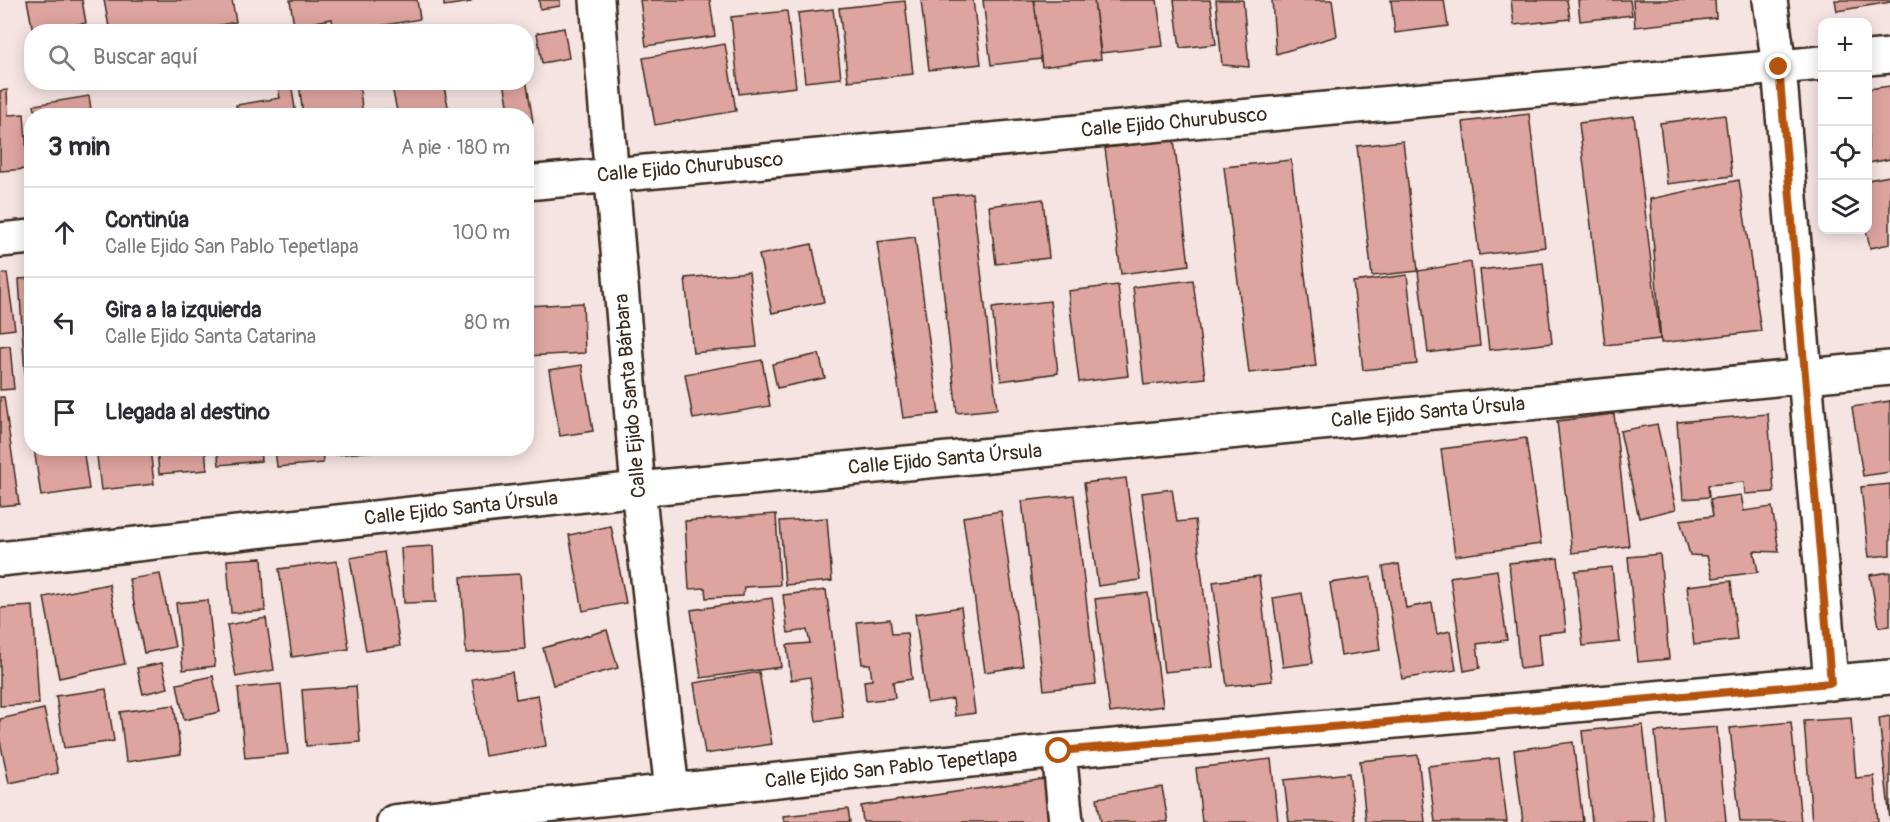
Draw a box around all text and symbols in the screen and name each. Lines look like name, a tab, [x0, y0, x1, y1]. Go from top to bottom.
map controls	[1818, 18, 1872, 234]
button: +	[1818, 18, 1872, 72]
search box	[24, 24, 534, 90]
icon: search	[45, 41, 78, 74]
text: Buscar aquí	[93, 43, 198, 71]
route end	[1765, 53, 1791, 79]
button: −	[1818, 72, 1872, 126]
street label: Calle Ejido Churubusco	[1080, 101, 1269, 143]
button: locate	[1818, 126, 1872, 180]
text: 3 min	[48, 131, 110, 163]
text: A pie · 180 m	[401, 135, 510, 160]
street label: Calle Ejido Churubusco	[596, 146, 785, 188]
button: layers	[1818, 180, 1872, 234]
text: Continúa	[105, 206, 189, 234]
icon: ahead	[48, 216, 81, 249]
text: 100 m	[453, 220, 510, 245]
text: Calle Ejido San Pablo Tepetlapa	[105, 234, 359, 259]
street label: Calle Ejido Santa Bárbara	[609, 293, 651, 499]
text: Gira a la izquierda	[105, 296, 262, 324]
icon: left	[48, 306, 81, 339]
text: 80 m	[464, 310, 510, 335]
text: Calle Ejido Santa Catarina	[105, 324, 316, 349]
street label: Calle Ejido Santa Úrsula	[1330, 391, 1526, 433]
icon: arrive	[48, 396, 81, 429]
text: Llegada al destino	[105, 398, 270, 426]
street label: Calle Ejido Santa Úrsula	[847, 438, 1043, 480]
street label: Calle Ejido Santa Úrsula	[363, 485, 559, 531]
route start	[1045, 737, 1071, 763]
street label: Calle Ejido San Pablo Tepetlapa	[764, 742, 1018, 794]

